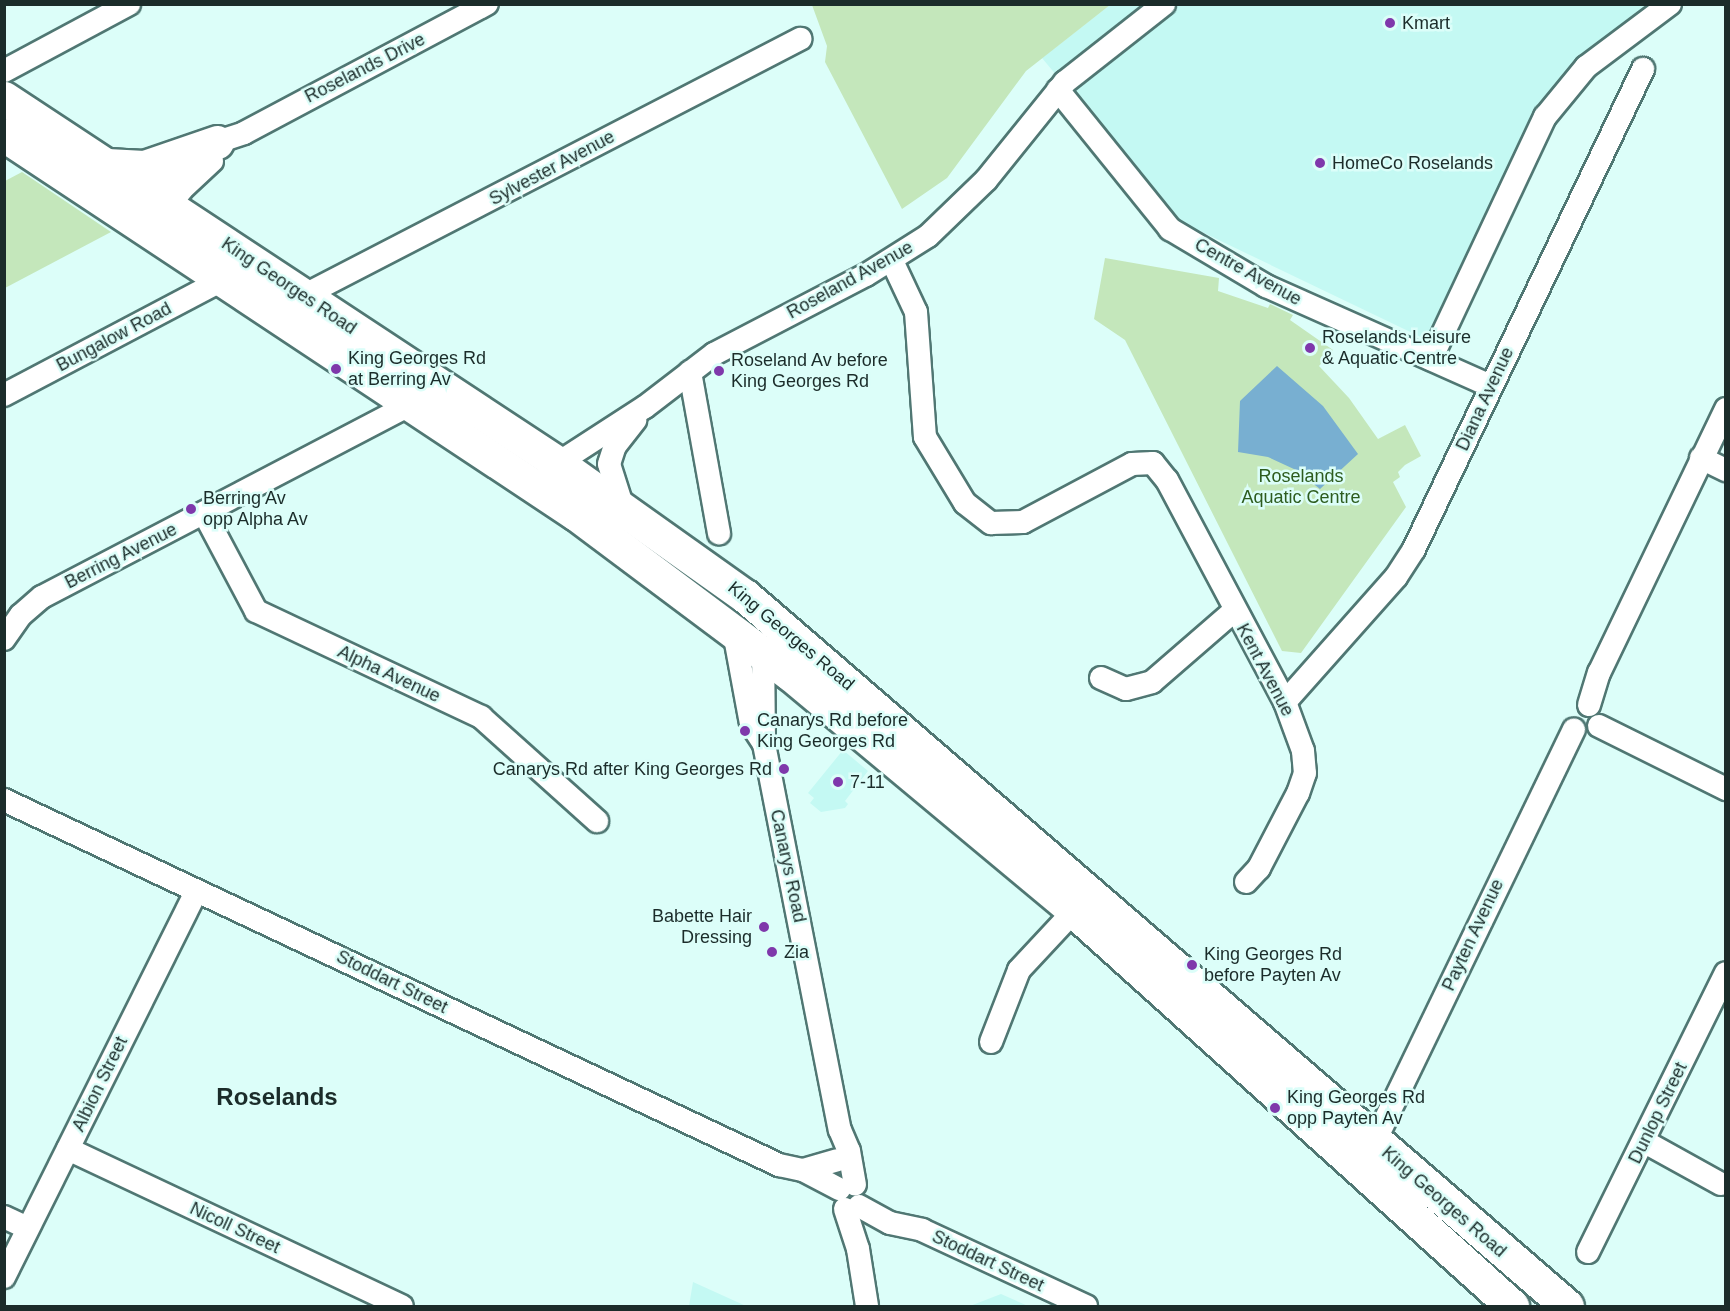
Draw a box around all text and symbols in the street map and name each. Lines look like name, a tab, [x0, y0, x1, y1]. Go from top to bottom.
place label: Kmart	[1402, 12, 1450, 34]
marker: Kmart	[1383, 16, 1397, 30]
street label: Roselands Drive	[301, 28, 429, 108]
street label: Sylvester Avenue	[485, 126, 619, 210]
place label: HomeCo Roselands	[1332, 152, 1493, 174]
marker: HomeCo Roselands	[1313, 156, 1327, 170]
street label: King Georges Road	[217, 233, 361, 339]
street label: Centre Avenue	[1190, 234, 1306, 310]
street label: Roseland Avenue	[783, 236, 917, 324]
street label: Bungalow Road	[53, 298, 175, 376]
place label: Roselands Leisure & Aquatic Centre	[1322, 327, 1471, 370]
marker: Roselands Leisure & Aquatic Centre	[1303, 341, 1317, 355]
street label: Diana Avenue	[1451, 343, 1519, 455]
place label: King Georges Rd at Berring Av	[348, 348, 486, 391]
place label: Roseland Av before King Georges Rd	[731, 350, 889, 392]
marker: King Georges Rd at Berring Av	[329, 362, 343, 376]
marker: Roseland Av before King Georges Rd	[712, 364, 726, 378]
park label: Roselands Aquatic Centre	[1241, 466, 1361, 508]
place label: Berring Av opp Alpha Av	[203, 488, 310, 530]
marker: Berring Av opp Alpha Av	[184, 502, 198, 516]
street label: Berring Avenue	[61, 518, 181, 594]
street label: King Georges Road	[724, 577, 858, 695]
street label: Kent Avenue	[1231, 620, 1299, 720]
street label: Alpha Avenue	[334, 641, 444, 707]
place label: Canarys Rd before King Georges Rd	[757, 710, 908, 752]
marker: Canarys Rd before King Georges Rd	[738, 724, 752, 738]
place label: Canarys Rd after King Georges Rd	[493, 758, 772, 780]
marker: Canarys Rd after King Georges Rd	[777, 762, 791, 776]
place label: 7-11	[850, 771, 885, 793]
marker: 7-11	[831, 775, 845, 789]
street label: Canarys Road	[765, 807, 811, 925]
street label: Payten Avenue	[1437, 875, 1509, 995]
place label: Babette Hair Dressing	[652, 906, 752, 948]
marker: Babette Hair Dressing	[757, 920, 771, 934]
place label: Zia	[784, 941, 809, 963]
place label: King Georges Rd before Payten Av	[1204, 944, 1342, 986]
marker: Zia	[765, 945, 779, 959]
street label: Stoddart Street	[333, 946, 451, 1018]
marker: King Georges Rd before Payten Av	[1185, 958, 1199, 972]
street label: Albion Street	[68, 1033, 132, 1135]
street label: Dunlop Street	[1624, 1059, 1692, 1167]
district label: Roselands	[216, 1083, 338, 1111]
place label: King Georges Rd opp Payten Av	[1287, 1087, 1425, 1130]
marker: King Georges Rd opp Payten Av	[1268, 1101, 1282, 1115]
street label: King Georges Road	[1377, 1142, 1511, 1262]
street label: Nicoll Street	[186, 1198, 284, 1258]
street label: Stoddart Street	[929, 1226, 1047, 1296]

